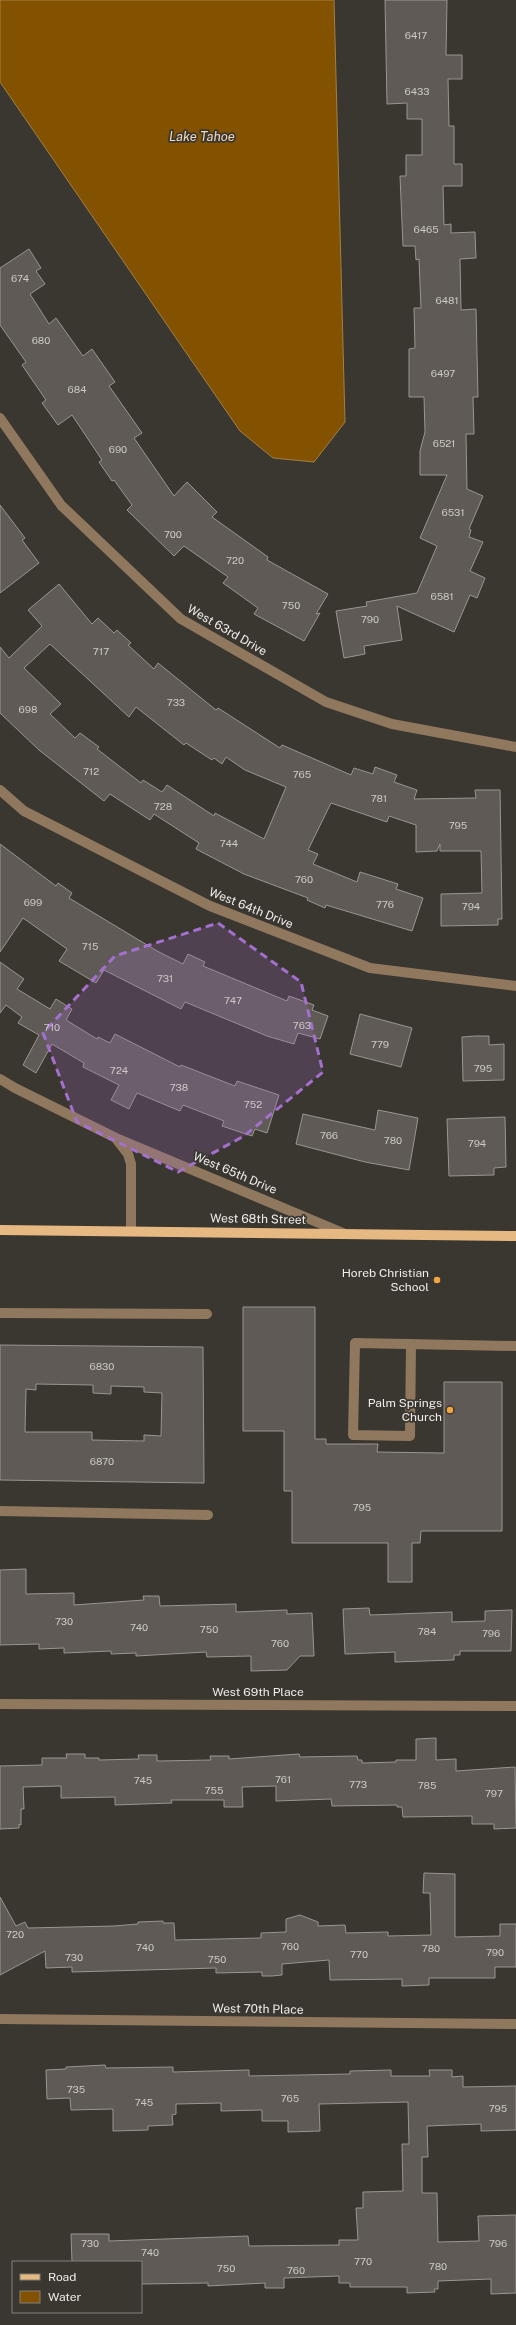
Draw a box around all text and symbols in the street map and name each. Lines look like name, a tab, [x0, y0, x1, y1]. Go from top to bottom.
house number: 6417	[405, 29, 427, 41]
house number: 6433	[404, 85, 430, 97]
water label: Lake Tahoe	[169, 129, 235, 144]
house number: 6465	[413, 223, 439, 235]
house number: 674	[11, 272, 29, 284]
house number: 6481	[435, 294, 459, 306]
house number: 680	[32, 334, 50, 346]
house number: 6497	[431, 367, 455, 379]
house number: 684	[68, 383, 86, 395]
house number: 6521	[433, 437, 455, 449]
house number: 690	[109, 443, 127, 455]
house number: 6531	[441, 506, 465, 518]
house number: 700	[164, 528, 182, 540]
house number: 720	[226, 554, 244, 566]
house number: 6581	[430, 590, 454, 602]
house number: 750	[282, 599, 300, 611]
street label: West 63rd Drive	[185, 602, 269, 659]
house number: 790	[361, 613, 379, 625]
house number: 717	[93, 645, 109, 657]
house number: 733	[167, 696, 185, 708]
house number: 698	[19, 703, 37, 715]
house number: 712	[83, 765, 99, 777]
house number: 765	[293, 768, 311, 780]
house number: 781	[371, 792, 387, 804]
house number: 728	[154, 800, 172, 812]
house number: 795	[449, 819, 467, 831]
house number: 744	[220, 837, 238, 849]
house number: 760	[295, 873, 313, 885]
street label: West 64th Drive	[207, 885, 295, 931]
house number: 699	[24, 896, 42, 908]
house number: 776	[376, 898, 394, 910]
house number: 794	[462, 900, 480, 912]
house number: 715	[82, 940, 98, 952]
house number: 731	[157, 972, 173, 984]
house number: 747	[224, 994, 242, 1006]
house number: 763	[293, 1019, 311, 1031]
house number: 710	[44, 1021, 60, 1033]
house number: 779	[371, 1038, 389, 1050]
house number: 795	[474, 1062, 492, 1074]
house number: 724	[110, 1064, 128, 1076]
house number: 738	[170, 1081, 188, 1093]
house number: 752	[244, 1098, 262, 1110]
house number: 766	[320, 1129, 338, 1141]
house number: 780	[384, 1134, 402, 1146]
house number: 794	[468, 1137, 486, 1149]
street label: West 65th Drive	[191, 1149, 279, 1197]
street label: West 68th Street	[210, 1211, 306, 1227]
place label: Horeb Christian School	[342, 1266, 429, 1294]
marker: Horeb Christian School	[432, 1275, 442, 1285]
house number: 6830	[90, 1360, 114, 1372]
place label: Palm Springs Church	[368, 1396, 442, 1424]
marker: Palm Springs Church	[445, 1405, 455, 1415]
house number: 6870	[90, 1455, 114, 1467]
house number: 795	[353, 1501, 371, 1513]
house number: 730	[55, 1615, 73, 1627]
house number: 740	[130, 1621, 148, 1633]
house number: 750	[200, 1623, 218, 1635]
house number: 784	[418, 1625, 436, 1637]
house number: 796	[482, 1627, 500, 1639]
house number: 760	[271, 1637, 289, 1649]
street label: West 69th Place	[212, 1685, 304, 1699]
house number: 761	[275, 1773, 291, 1785]
house number: 745	[134, 1774, 152, 1786]
house number: 773	[349, 1778, 367, 1790]
house number: 785	[418, 1779, 436, 1791]
house number: 755	[205, 1784, 223, 1796]
house number: 797	[485, 1787, 503, 1799]
house number: 720	[6, 1928, 24, 1940]
house number: 760	[281, 1940, 299, 1952]
house number: 740	[136, 1941, 154, 1953]
house number: 780	[422, 1942, 440, 1954]
house number: 790	[486, 1946, 504, 1958]
house number: 770	[350, 1948, 368, 1960]
house number: 730	[65, 1951, 83, 1963]
house number: 750	[208, 1953, 226, 1965]
street label: West 70th Place	[212, 2001, 304, 2017]
house number: 735	[67, 2083, 85, 2095]
house number: 765	[281, 2092, 299, 2104]
house number: 745	[135, 2096, 153, 2108]
house number: 795	[489, 2102, 507, 2114]
house number: 730	[81, 2237, 99, 2249]
house number: 796	[489, 2237, 507, 2249]
house number: 740	[141, 2246, 159, 2258]
house number: 770	[354, 2255, 372, 2267]
house number: 780	[429, 2260, 447, 2272]
legend	[12, 2261, 142, 2313]
house number: 750	[217, 2262, 235, 2274]
house number: 760	[287, 2264, 305, 2276]
text: Road	[48, 2270, 76, 2284]
text: Water	[48, 2290, 82, 2304]

